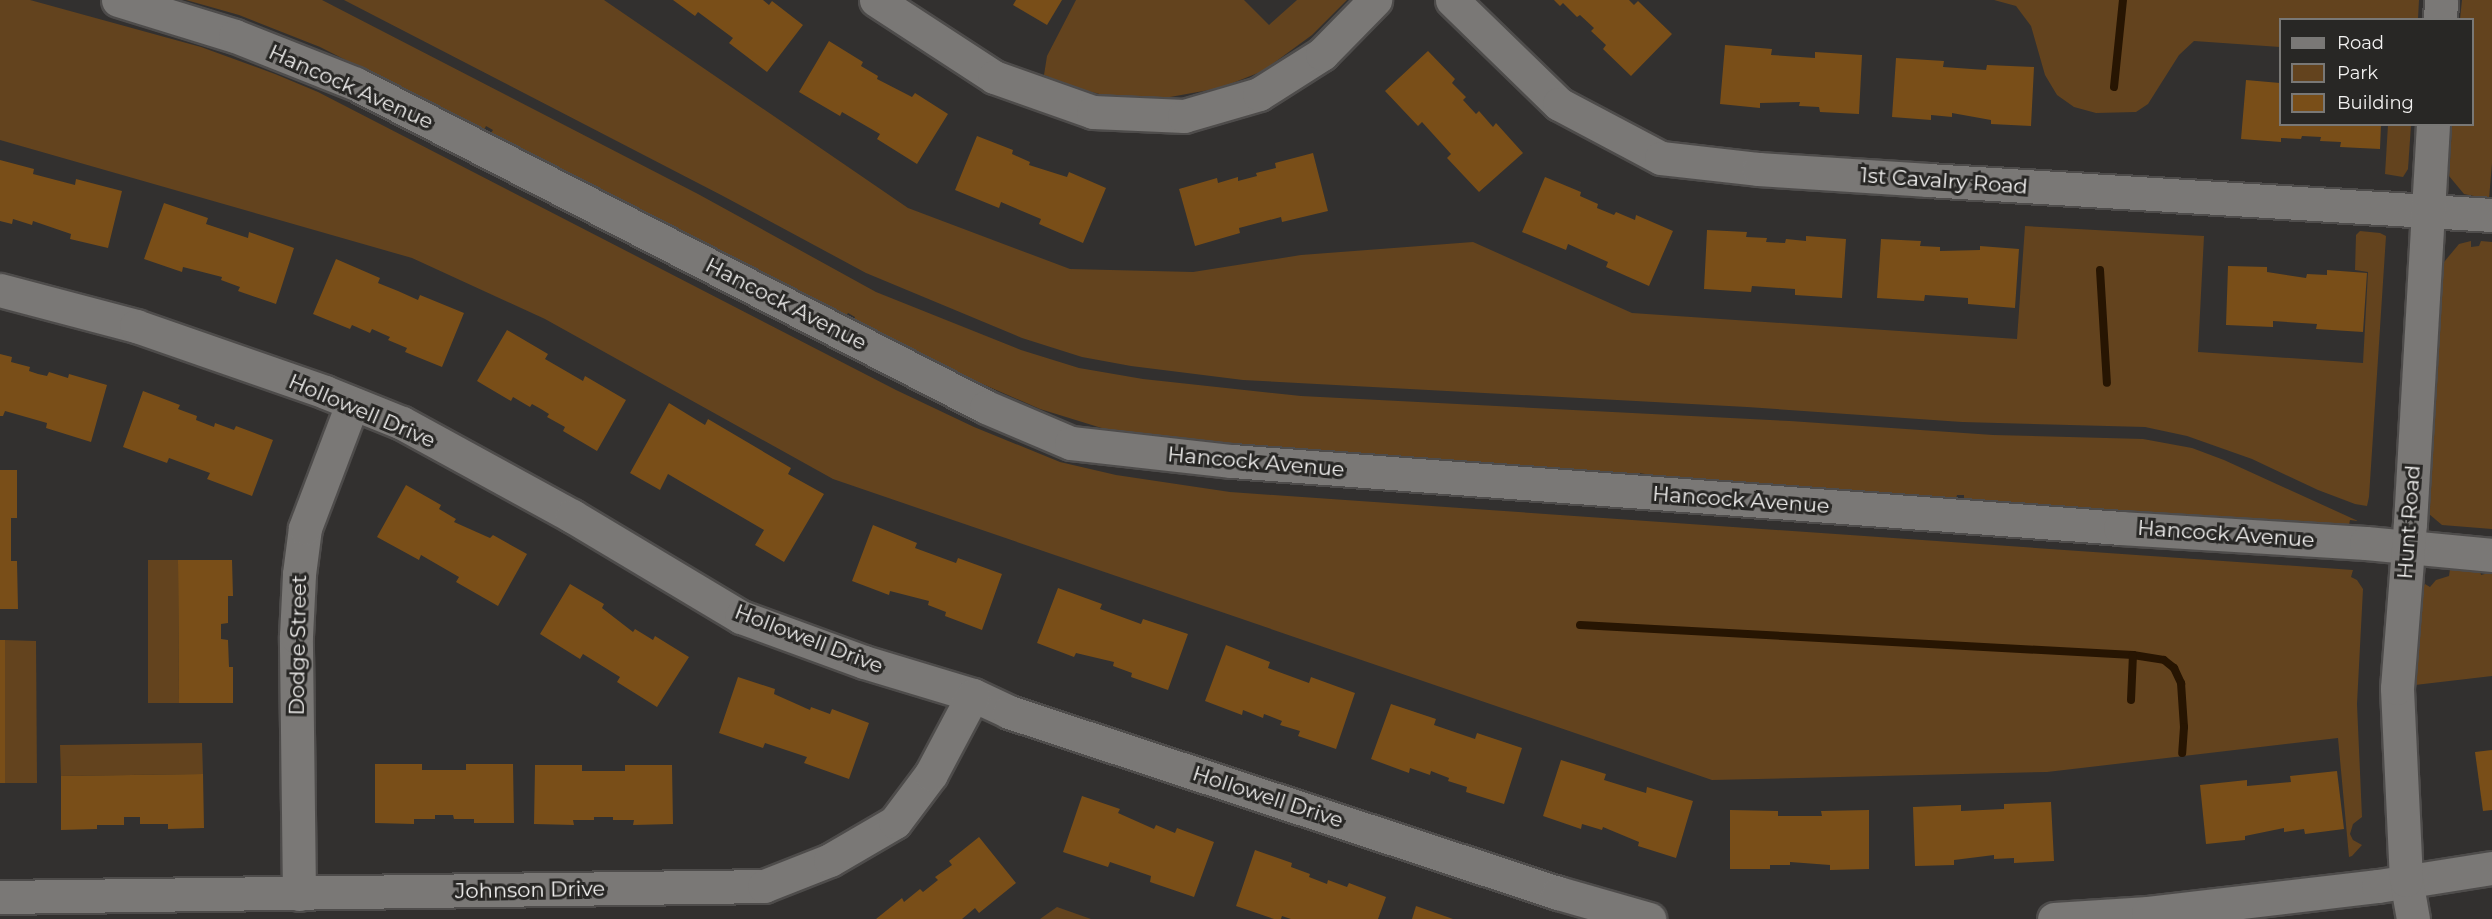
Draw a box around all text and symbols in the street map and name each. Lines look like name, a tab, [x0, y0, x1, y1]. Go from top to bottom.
legend	[2279, 18, 2474, 126]
text: Road	[2337, 32, 2384, 54]
street label: Hancock Avenue	[265, 39, 437, 135]
text: Park	[2337, 62, 2378, 84]
text: Building	[2337, 92, 2414, 114]
street label: 1st Cavalry Road	[1859, 163, 2029, 199]
street label: Hancock Avenue	[701, 252, 871, 356]
street label: Hollowell Drive	[285, 369, 439, 453]
street label: Hancock Avenue	[1167, 442, 1345, 482]
street label: Hunt Road	[2392, 464, 2426, 580]
street label: Hancock Avenue	[1652, 481, 1830, 519]
street label: Hancock Avenue	[2137, 515, 2315, 553]
street label: Dodge Street	[284, 574, 312, 716]
street label: Hollowell Drive	[731, 599, 887, 679]
street label: Hollowell Drive	[1189, 761, 1347, 833]
street label: Johnson Drive	[455, 876, 605, 904]

